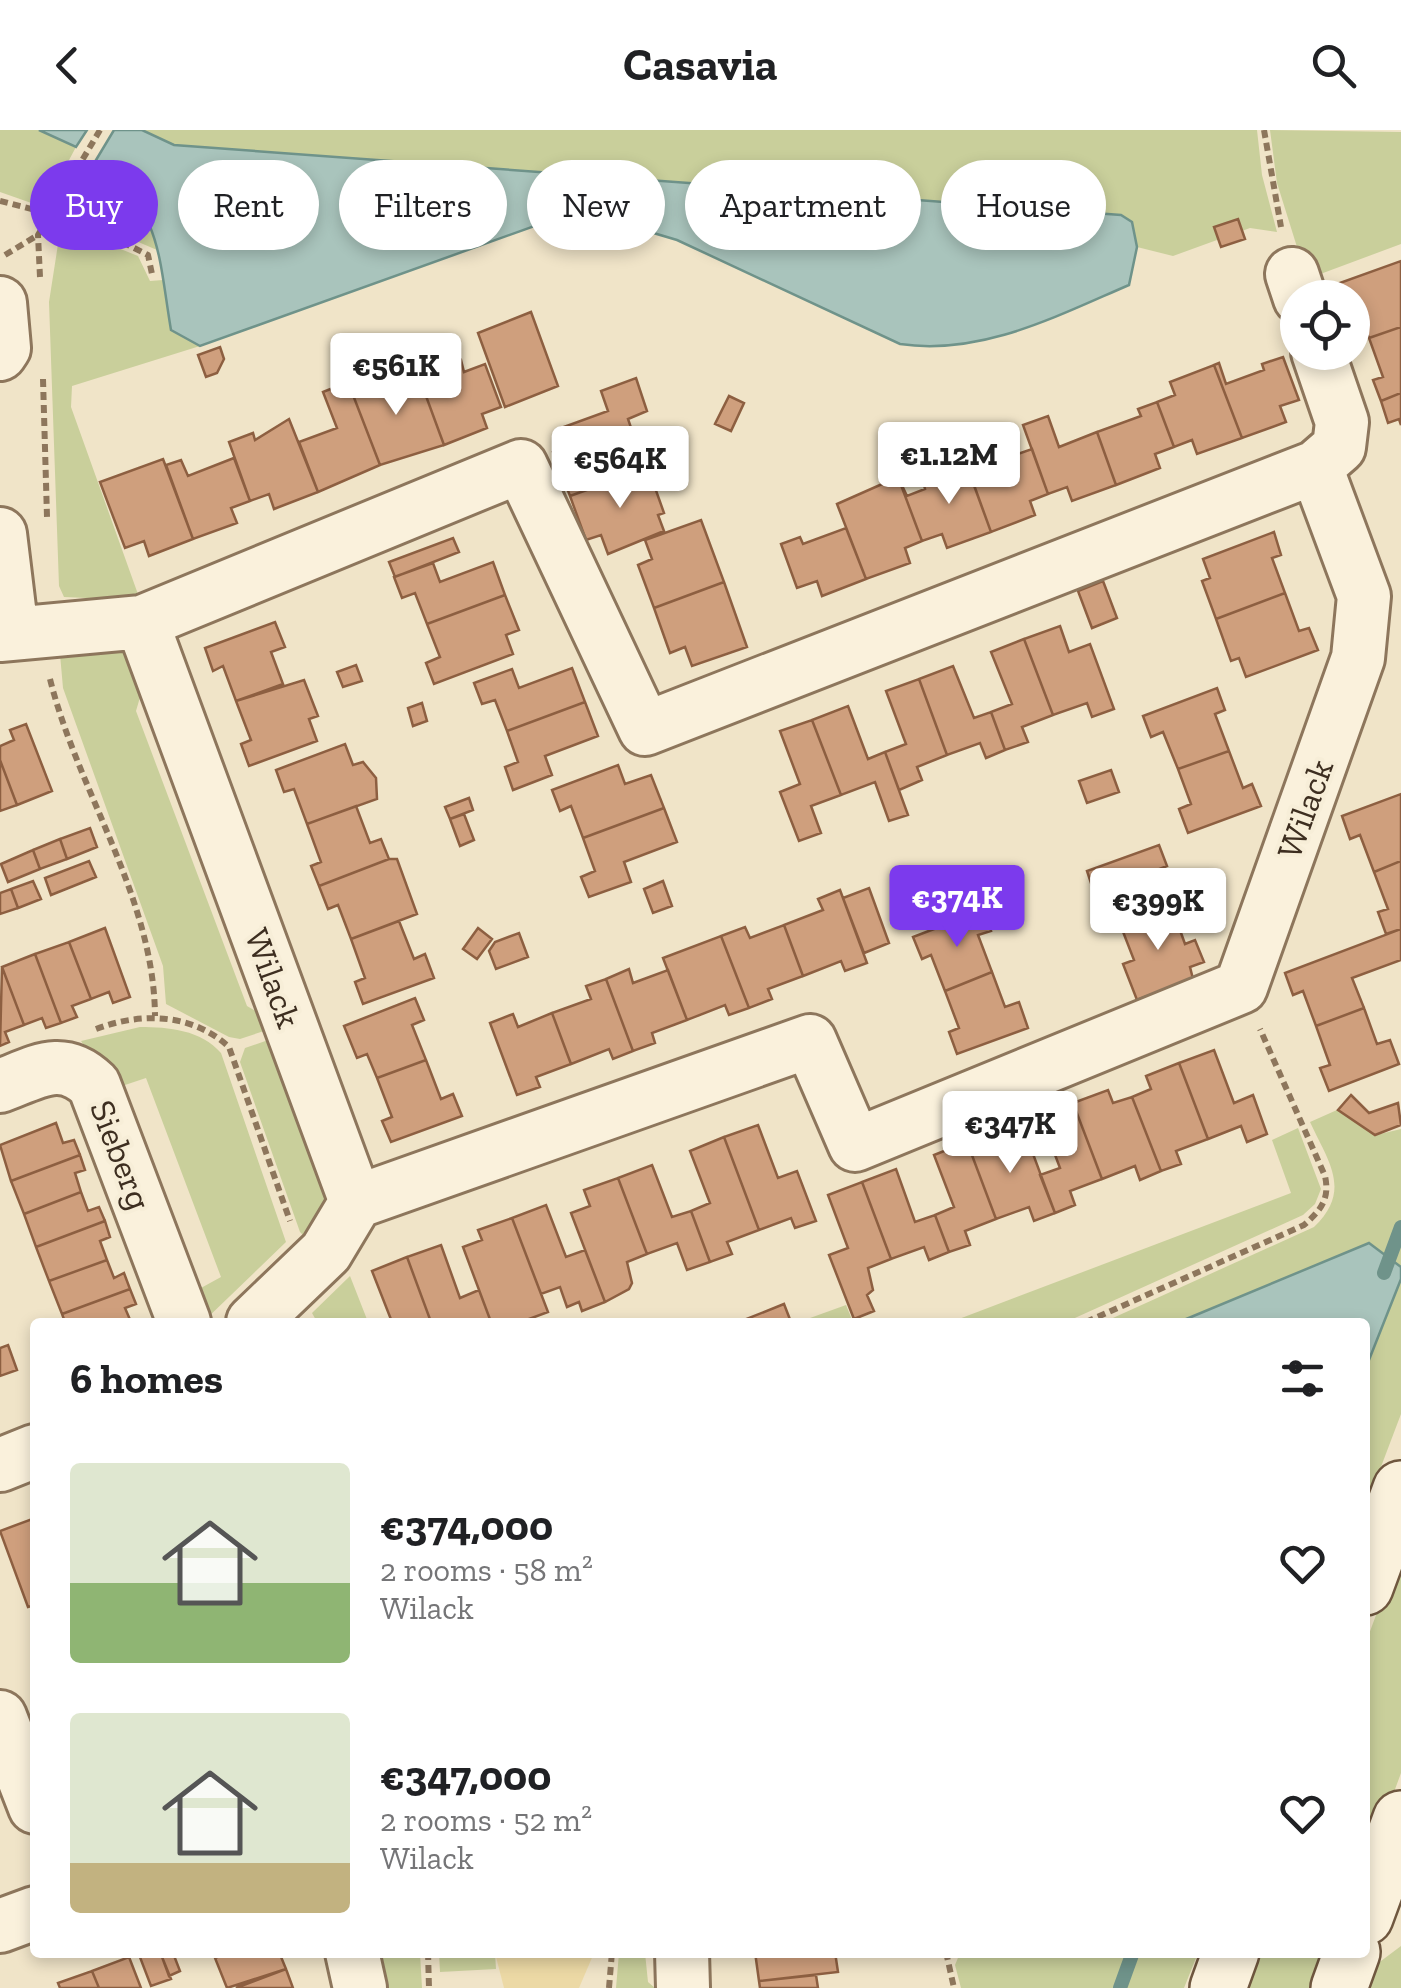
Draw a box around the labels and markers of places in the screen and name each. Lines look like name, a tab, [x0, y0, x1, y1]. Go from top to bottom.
pin: €561K	[326, 333, 466, 418]
pin: €1.12M	[868, 422, 1030, 507]
pin: €564K	[550, 426, 690, 511]
pin: €374K	[887, 865, 1027, 950]
pin: €399K	[1088, 868, 1228, 953]
pin: €347K	[940, 1091, 1080, 1176]

